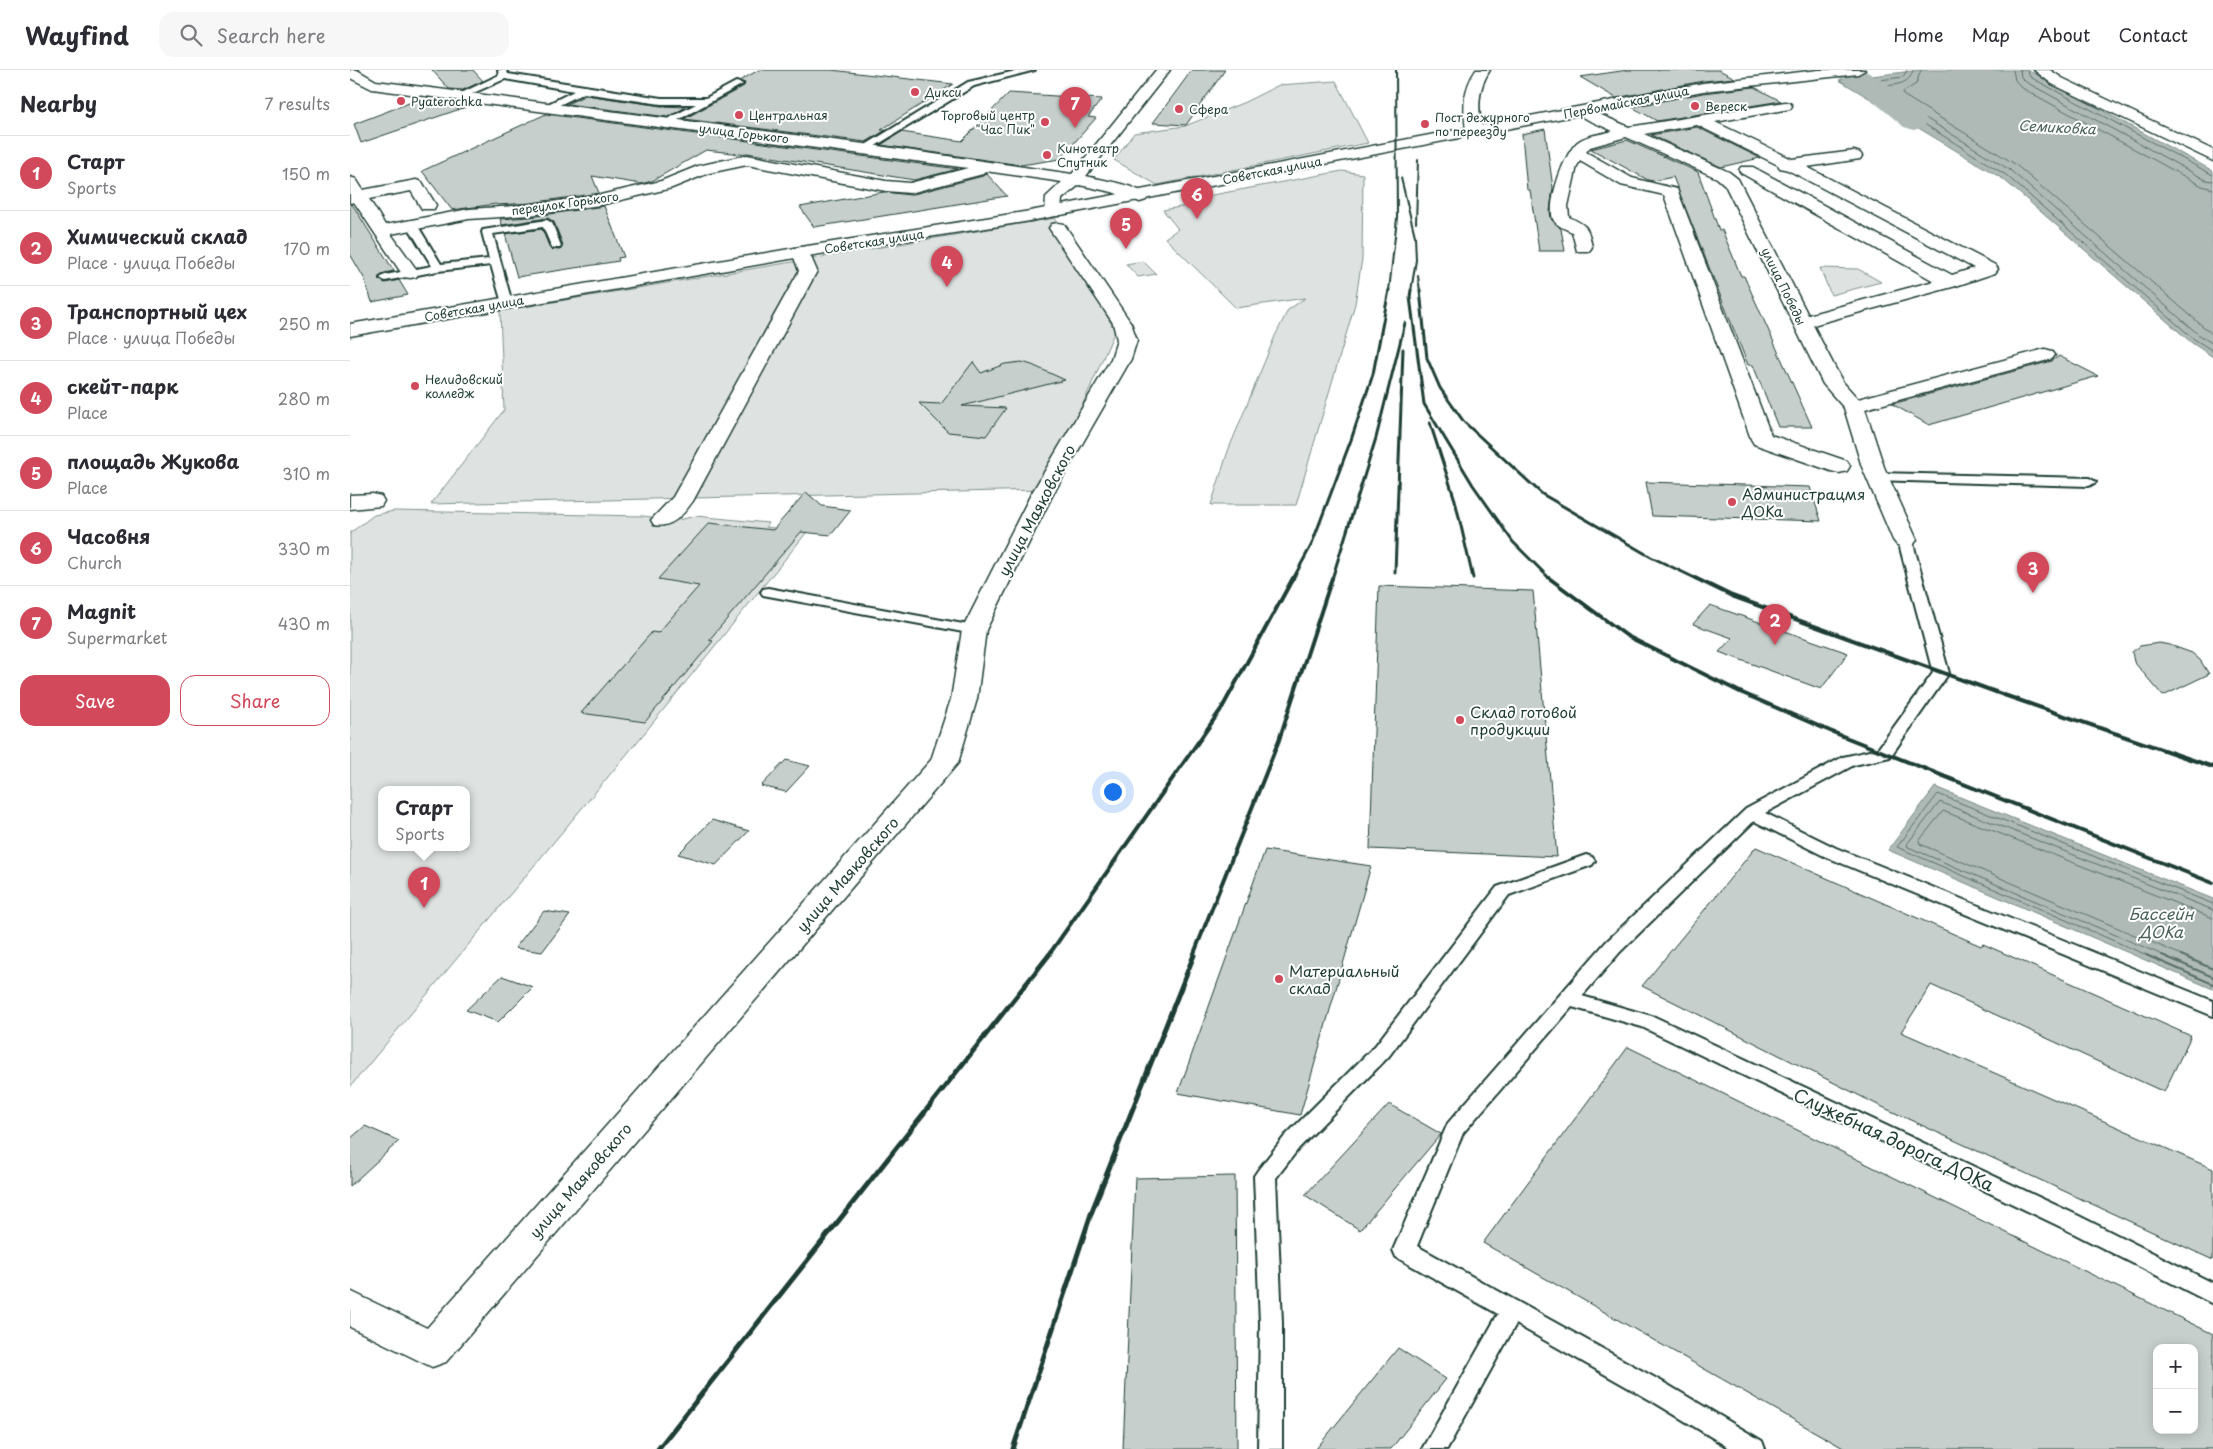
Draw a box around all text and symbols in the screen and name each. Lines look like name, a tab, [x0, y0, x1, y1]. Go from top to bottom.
search box	[159, 12, 509, 57]
text: Wayfind	[25, 17, 129, 53]
icon: search	[177, 21, 205, 49]
text: Search here	[217, 21, 325, 49]
text: Home	[1893, 21, 1943, 48]
text: Map	[1971, 21, 2010, 48]
text: About	[2038, 21, 2090, 48]
text: Contact	[2118, 21, 2188, 48]
street label: Первомайская улица	[1562, 81, 1691, 123]
place label: Дикси	[924, 83, 962, 101]
marker: Дикси	[909, 86, 921, 98]
text: Nearby	[20, 87, 97, 119]
pin: 7	[1059, 87, 1091, 128]
text: 7 results	[265, 91, 330, 115]
place label: Pyaterochka	[411, 92, 483, 110]
marker: Pyaterochka	[395, 95, 407, 107]
place label: Вереск	[1705, 97, 1748, 115]
place label: Сфера	[1189, 100, 1229, 118]
marker: Вереск	[1689, 100, 1701, 112]
marker: Сфера	[1173, 103, 1185, 115]
place label: Центральная	[749, 106, 828, 124]
place label: Торговый центр "Час Пик"	[941, 106, 1035, 138]
place label: Пост дежурного по переезду	[1435, 108, 1530, 140]
marker: Центральная	[733, 109, 745, 121]
water label: Семиковка	[2018, 114, 2097, 140]
marker: Торговый центр "Час Пик"	[1039, 116, 1051, 128]
marker: Пост дежурного по переезду	[1419, 118, 1431, 130]
street label: улица Горького	[698, 119, 790, 147]
place label: Кинотеатр Спутник	[1057, 139, 1119, 171]
text: Старт	[67, 147, 125, 175]
marker: Кинотеатр Спутник	[1041, 149, 1053, 161]
street label: Советская улица	[1221, 151, 1324, 188]
text: 1	[32, 161, 40, 185]
text: 150 m	[282, 161, 330, 185]
text: Sports	[67, 175, 116, 199]
pin: 6	[1181, 178, 1213, 219]
street label: переулок Горького	[510, 187, 620, 219]
pin: 5	[1110, 208, 1142, 249]
text: Химический склад	[67, 222, 247, 250]
street label: Советская улица	[823, 224, 926, 258]
text: 2	[30, 236, 42, 260]
text: 170 m	[284, 236, 330, 260]
street label: улица Победы	[1757, 244, 1811, 328]
pin: 4	[931, 246, 963, 287]
text: Place · улица Победы	[67, 250, 236, 274]
street label: Советская улица	[423, 290, 526, 326]
text: Транспортный цех	[67, 297, 247, 325]
text: 3	[31, 311, 41, 335]
text: 250 m	[279, 311, 330, 335]
text: Place · улица Победы	[67, 325, 236, 349]
place label: Нелидовский колледж	[425, 370, 503, 402]
text: скейт-парк	[67, 372, 178, 400]
marker: Нелидовский колледж	[409, 380, 421, 392]
text: 4	[31, 386, 41, 410]
text: 280 m	[278, 386, 330, 410]
text: Place	[67, 400, 108, 424]
street label: улица Маяковского	[992, 440, 1080, 580]
text: площадь Жукова	[67, 447, 239, 475]
text: 5	[31, 461, 41, 485]
text: 310 m	[282, 461, 330, 485]
text: Place	[67, 475, 108, 499]
place label: Администрацмя ДОКа	[1741, 482, 1865, 522]
marker: Администрацмя ДОКа	[1726, 496, 1738, 508]
text: Часовня	[67, 522, 150, 550]
text: 6	[30, 536, 42, 560]
text: 330 m	[277, 536, 330, 560]
text: Church	[67, 550, 122, 574]
pin: 3	[2017, 552, 2049, 593]
text: Magnit	[67, 597, 136, 625]
pin: 2	[1759, 604, 1791, 645]
text: 7	[31, 611, 41, 635]
text: 430 m	[278, 611, 330, 635]
text: Supermarket	[67, 625, 167, 649]
button: Save	[20, 675, 170, 726]
button: Share	[180, 675, 330, 726]
place label: Склад готовой продукции	[1470, 700, 1577, 740]
marker: Склад готовой продукции	[1454, 714, 1466, 726]
your location	[1100, 779, 1126, 805]
popup	[378, 786, 470, 851]
text: Старт	[395, 793, 453, 821]
street label: улица Маяковского	[790, 811, 904, 937]
text: Sports	[395, 821, 445, 845]
pin: 1	[408, 867, 440, 908]
water label: Бассейн ДОКа	[2128, 901, 2195, 943]
place label: Материальный склад	[1289, 959, 1400, 999]
marker: Материальный склад	[1273, 973, 1285, 985]
street label: Служебная дорога ДОКа	[1789, 1081, 1999, 1198]
street label: улица Маяковского	[523, 1117, 637, 1243]
map controls	[2153, 1344, 2198, 1434]
button: +	[2153, 1344, 2198, 1389]
button: −	[2153, 1389, 2198, 1434]

